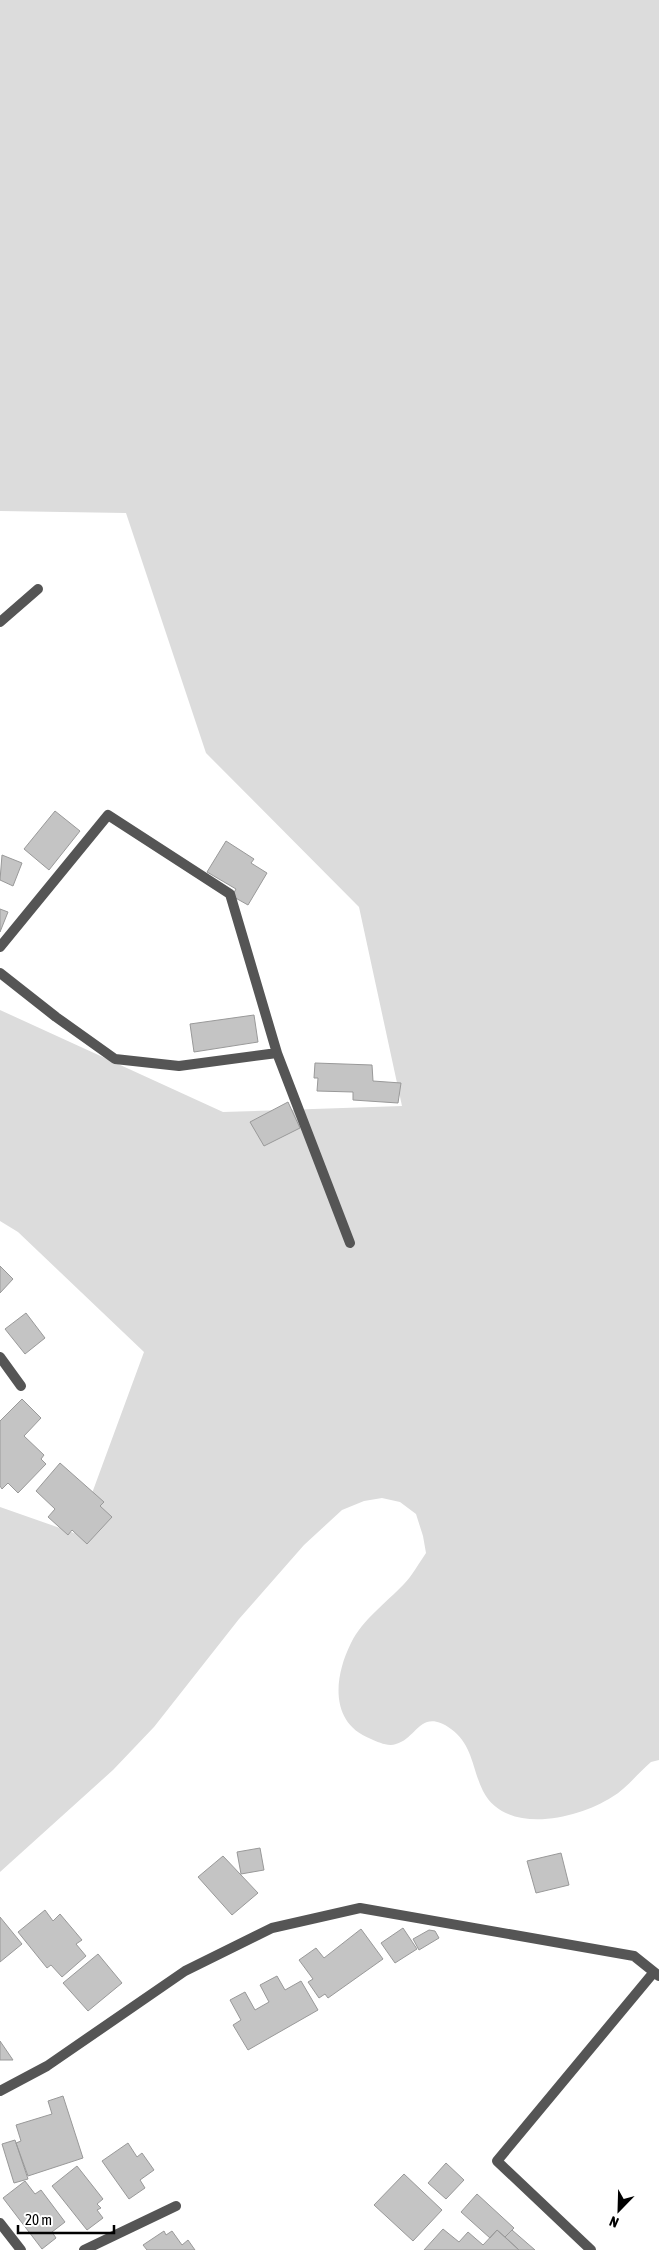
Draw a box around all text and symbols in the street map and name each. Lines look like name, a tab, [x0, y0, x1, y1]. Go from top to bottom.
north arrow	[594, 2185, 644, 2235]
scale bar	[18, 2202, 114, 2234]
text: 20 m	[25, 2211, 52, 2228]
text: N	[607, 2213, 621, 2231]

